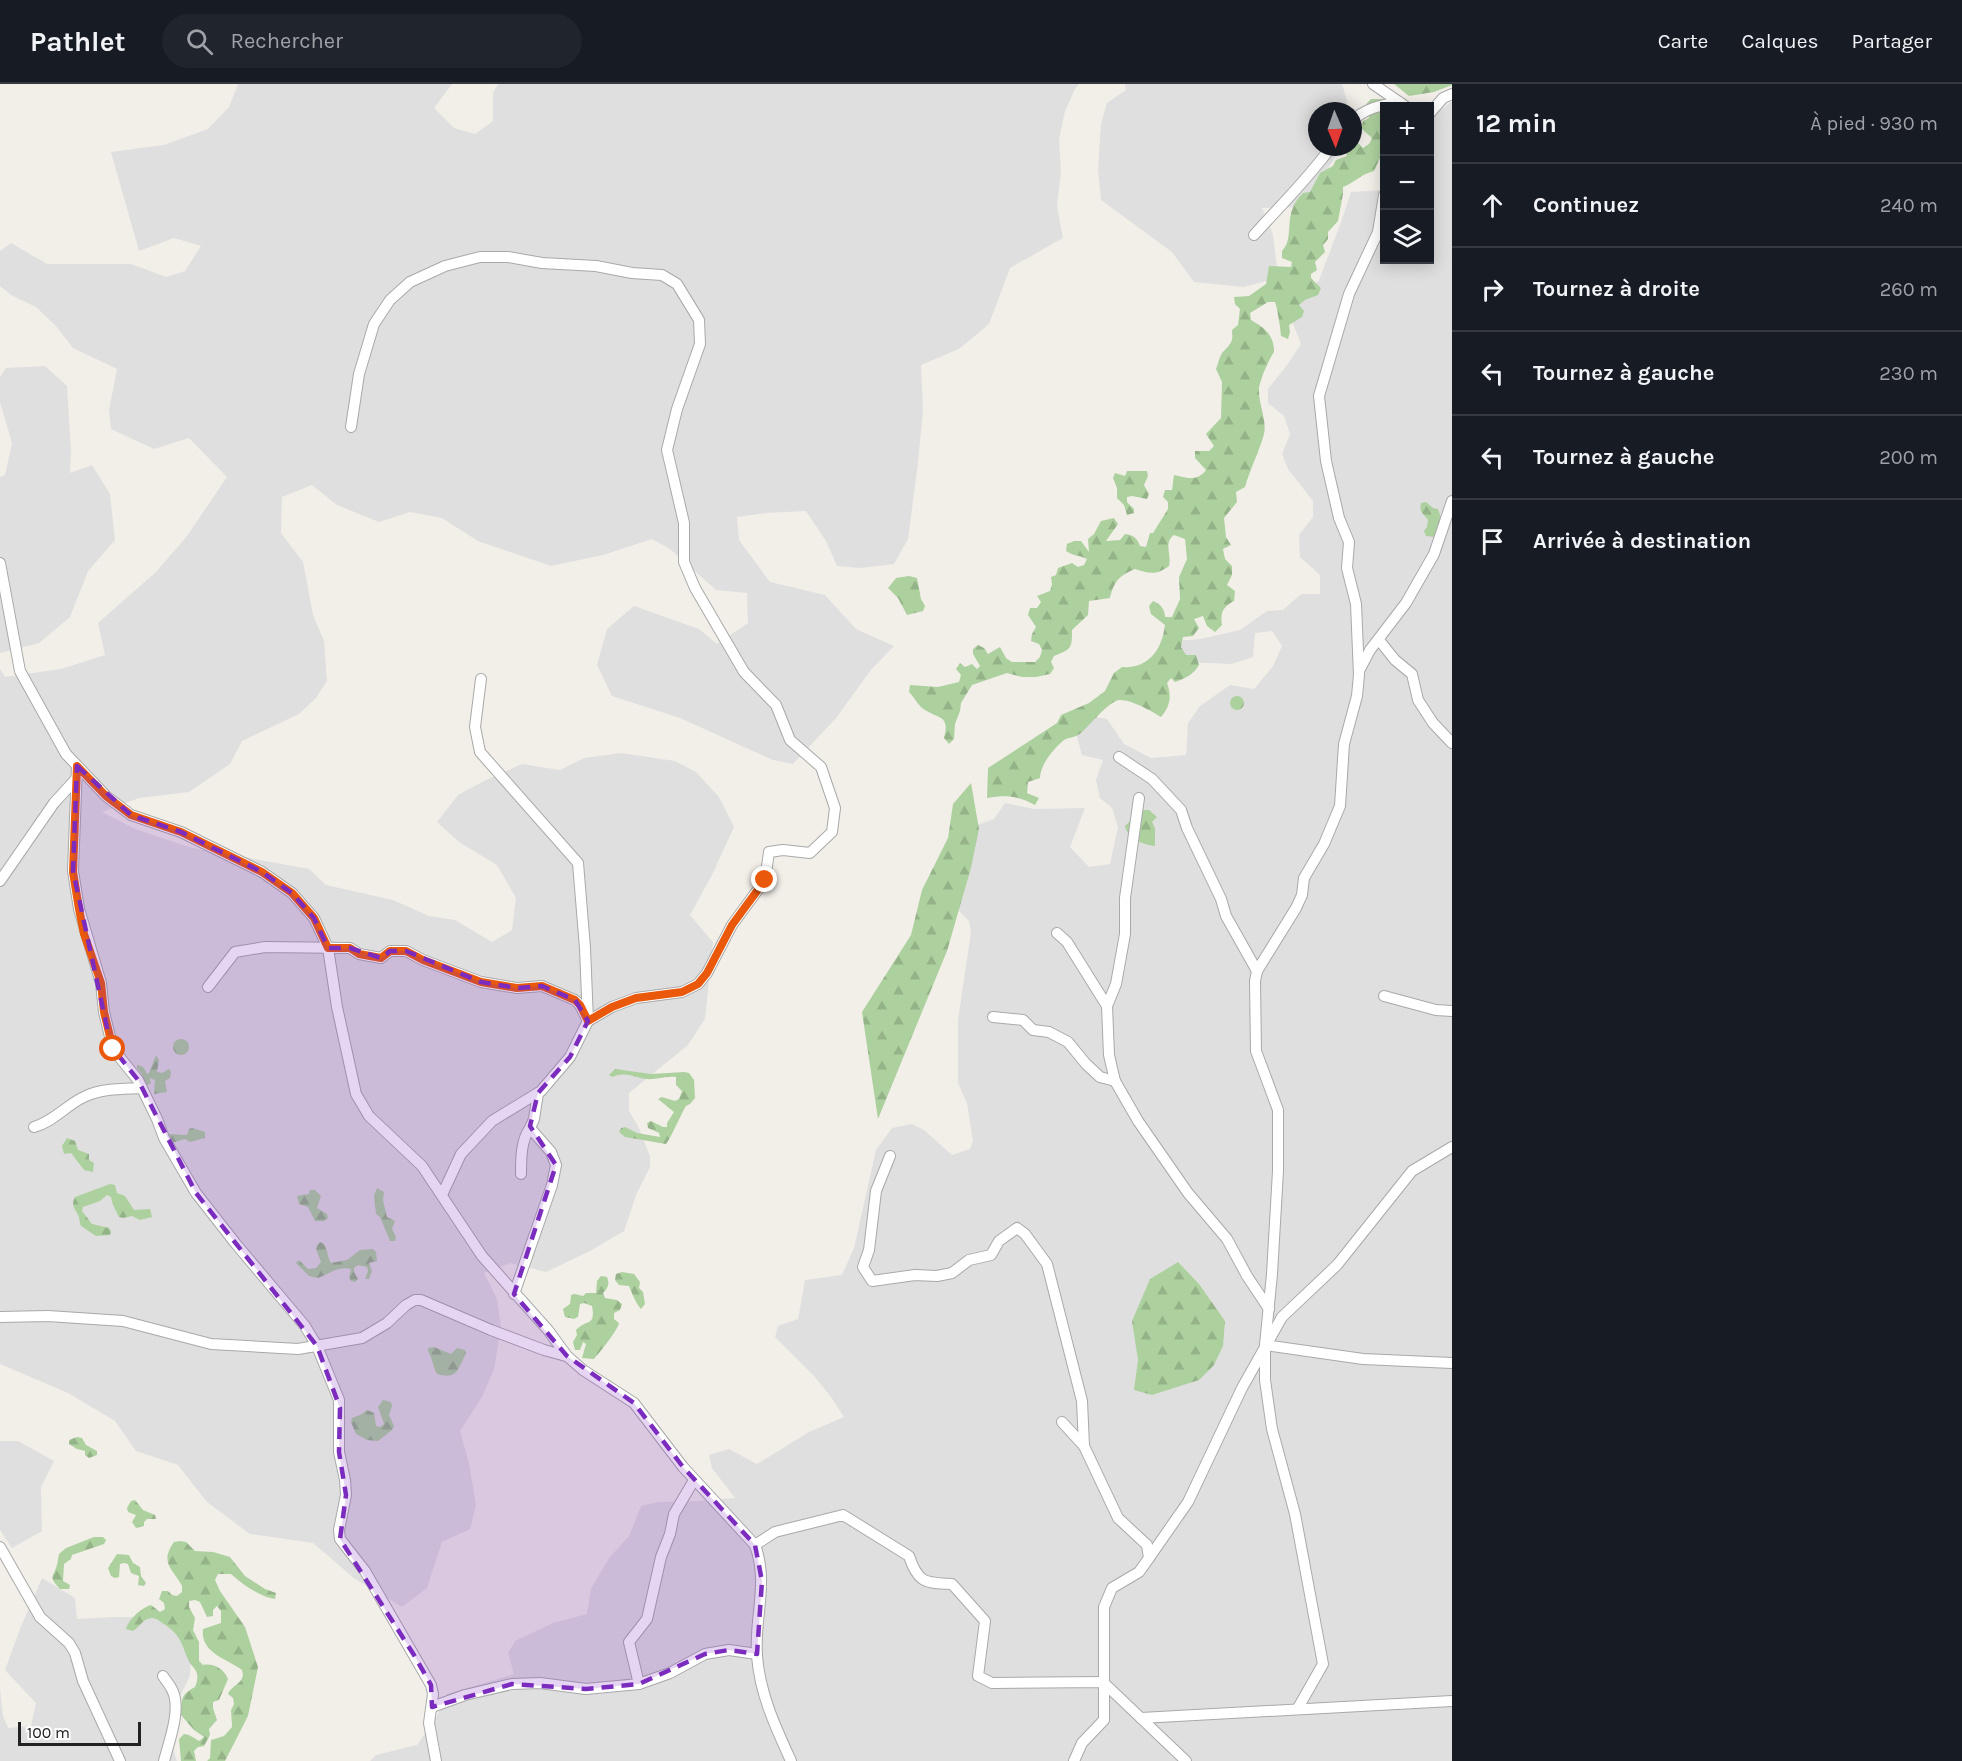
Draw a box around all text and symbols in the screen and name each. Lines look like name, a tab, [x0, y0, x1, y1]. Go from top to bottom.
search box	[162, 14, 582, 68]
text: Pathlet	[30, 25, 126, 58]
icon: search	[183, 25, 216, 58]
text: Rechercher	[231, 28, 343, 54]
text: Carte	[1658, 29, 1708, 53]
text: Calques	[1741, 29, 1819, 53]
text: Partager	[1852, 29, 1932, 53]
north arrow	[1308, 102, 1362, 156]
map controls	[1380, 102, 1434, 264]
button: +	[1380, 102, 1434, 156]
text: 12 min	[1476, 108, 1557, 139]
text: À pied · 930 m	[1810, 112, 1938, 135]
button: −	[1380, 156, 1434, 210]
icon: ahead	[1476, 189, 1509, 222]
text: Continuez	[1533, 192, 1639, 218]
text: 240 m	[1880, 194, 1938, 217]
button: layers	[1380, 210, 1434, 264]
icon: right	[1476, 273, 1509, 306]
text: Tournez à droite	[1533, 276, 1700, 302]
text: 260 m	[1880, 278, 1938, 301]
icon: left	[1476, 357, 1509, 390]
text: Tournez à gauche	[1533, 360, 1714, 386]
text: 230 m	[1879, 362, 1938, 385]
icon: left	[1476, 441, 1509, 474]
text: Tournez à gauche	[1533, 444, 1714, 470]
text: 200 m	[1879, 446, 1938, 469]
icon: arrive	[1476, 525, 1509, 558]
text: Arrivée à destination	[1533, 528, 1751, 554]
route end	[751, 866, 777, 892]
route start	[99, 1035, 125, 1061]
scale bar	[18, 1719, 141, 1746]
text: 100 m	[27, 1723, 70, 1742]

